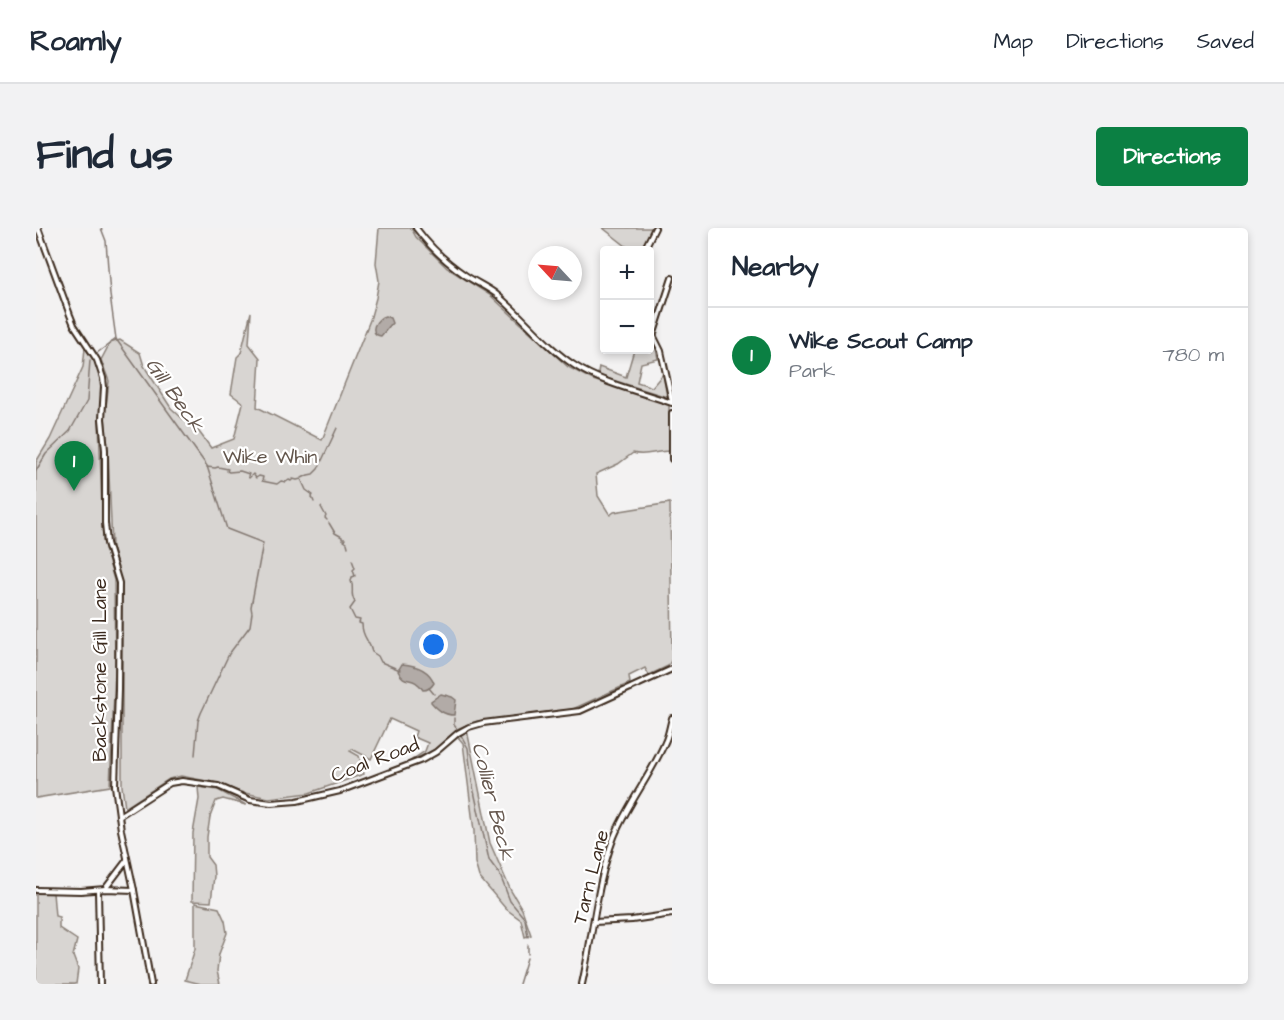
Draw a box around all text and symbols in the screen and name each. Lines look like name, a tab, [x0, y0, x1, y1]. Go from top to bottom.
text: Roamly	[30, 22, 122, 61]
text: Map	[993, 27, 1033, 56]
text: Directions	[1066, 27, 1164, 56]
text: Saved	[1197, 27, 1254, 56]
text: Find us	[36, 127, 173, 185]
button: Directions	[1096, 127, 1248, 186]
north arrow	[528, 246, 582, 300]
map controls	[600, 246, 654, 354]
button: +	[600, 246, 654, 300]
text: Nearby	[732, 249, 819, 285]
button: −	[600, 300, 654, 354]
text: Wike Scout Camp	[789, 326, 973, 357]
text: 1	[750, 341, 753, 369]
text: 780 m	[1163, 341, 1224, 369]
water label: Gill Beck	[139, 352, 212, 439]
text: Park	[789, 357, 835, 385]
pin: 1	[54, 442, 93, 491]
park label: Wike Whin	[223, 443, 317, 471]
street label: Backstone Gill Lane	[86, 578, 114, 762]
your location	[419, 630, 448, 659]
street label: Coal Road	[327, 730, 423, 790]
water label: Collier Beck	[464, 739, 522, 864]
street label: Tarn Lane	[566, 827, 616, 927]

